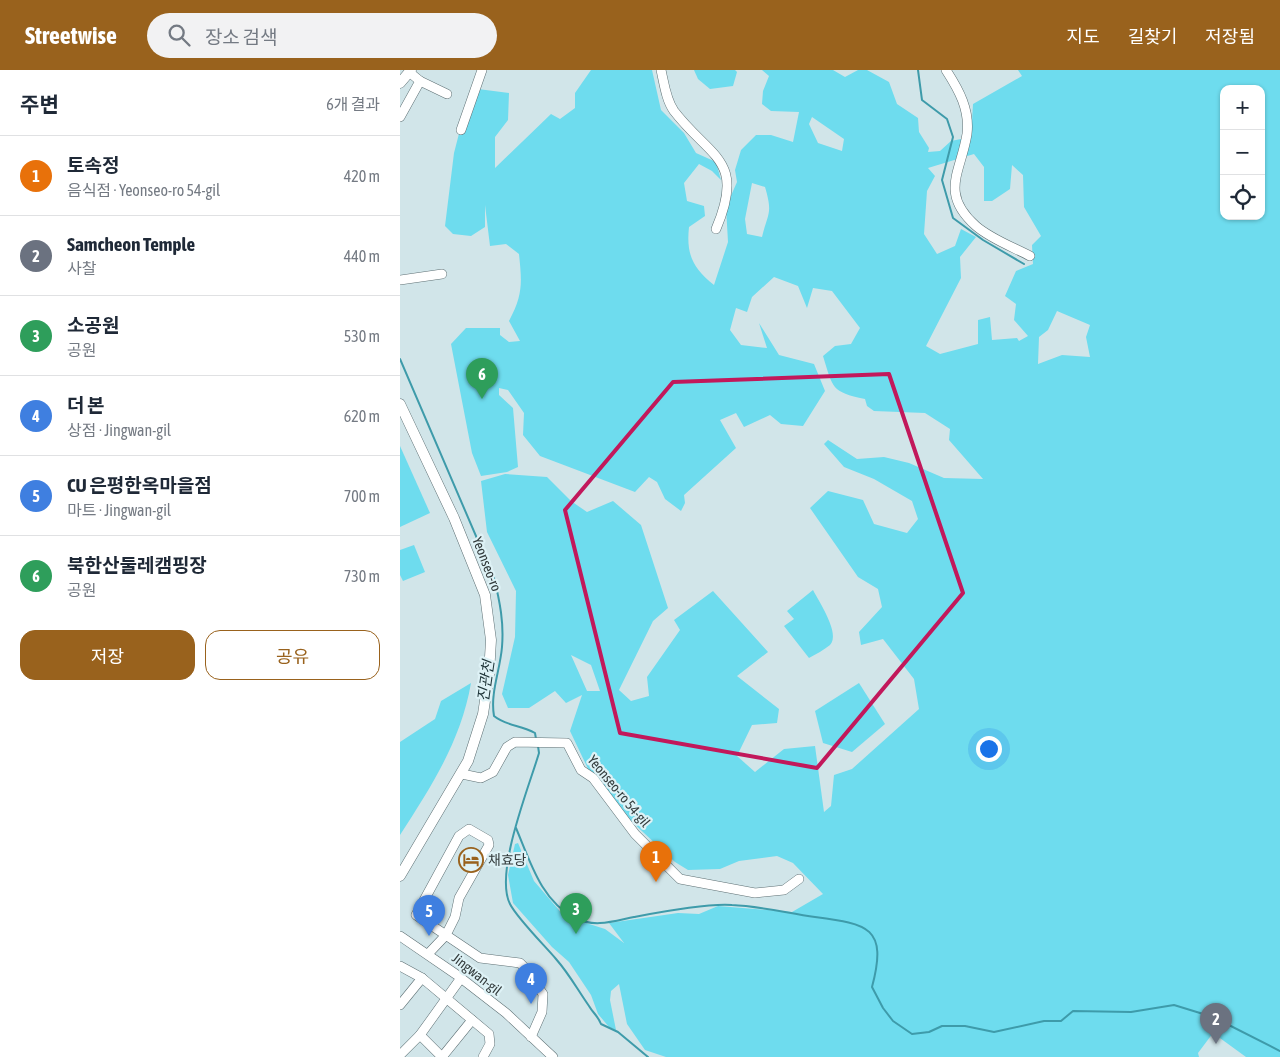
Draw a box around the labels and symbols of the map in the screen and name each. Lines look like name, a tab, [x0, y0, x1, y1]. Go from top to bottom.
pin: 6	[466, 358, 498, 399]
street label: Yeonseo-ro	[469, 534, 505, 594]
water label: 진관천	[474, 657, 497, 703]
your location	[976, 736, 1002, 762]
street label: Yeonseo-ro 54-gil	[584, 752, 654, 830]
pin: 1	[640, 841, 672, 882]
hotel icon: 채효당	[458, 847, 484, 873]
place label: 채효당	[488, 852, 527, 868]
pin: 3	[560, 893, 592, 934]
pin: 5	[413, 895, 445, 936]
street label: Jingwan-gil	[449, 950, 505, 998]
pin: 4	[515, 963, 547, 1004]
pin: 2	[1200, 1003, 1232, 1044]

